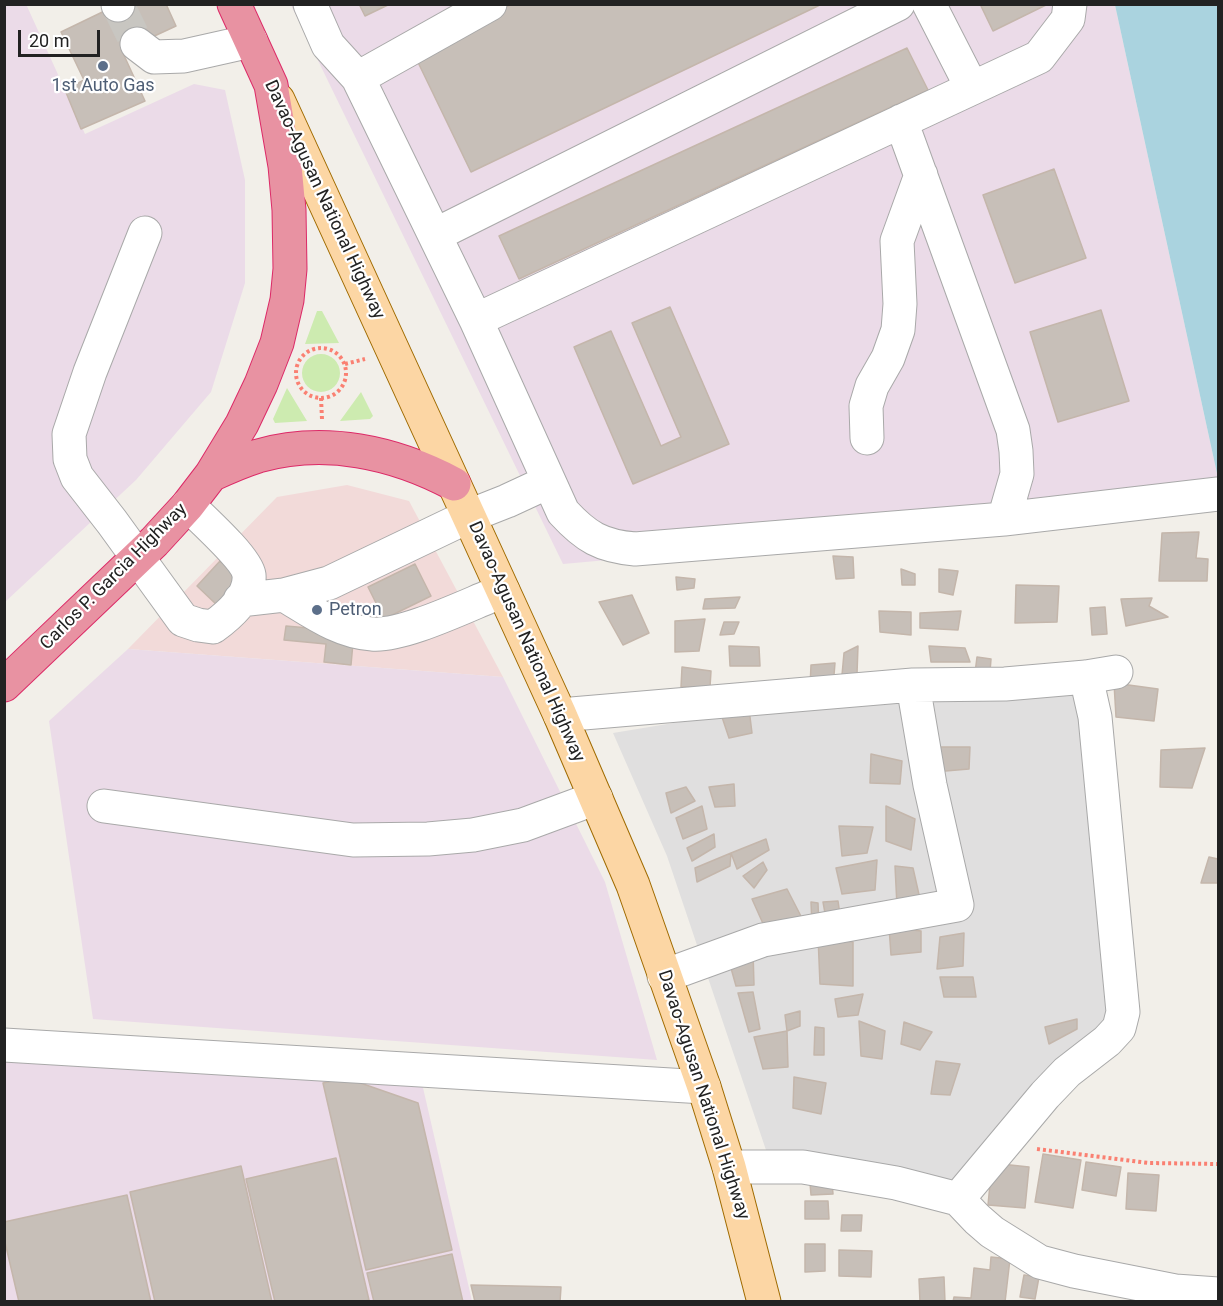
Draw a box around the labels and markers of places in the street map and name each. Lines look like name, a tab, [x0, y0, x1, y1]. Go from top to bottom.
marker: 1st Auto Gas	[96, 59, 110, 73]
place label: 1st Auto Gas	[51, 75, 155, 97]
place label: Petron	[329, 599, 382, 621]
marker: Petron	[310, 603, 324, 617]

